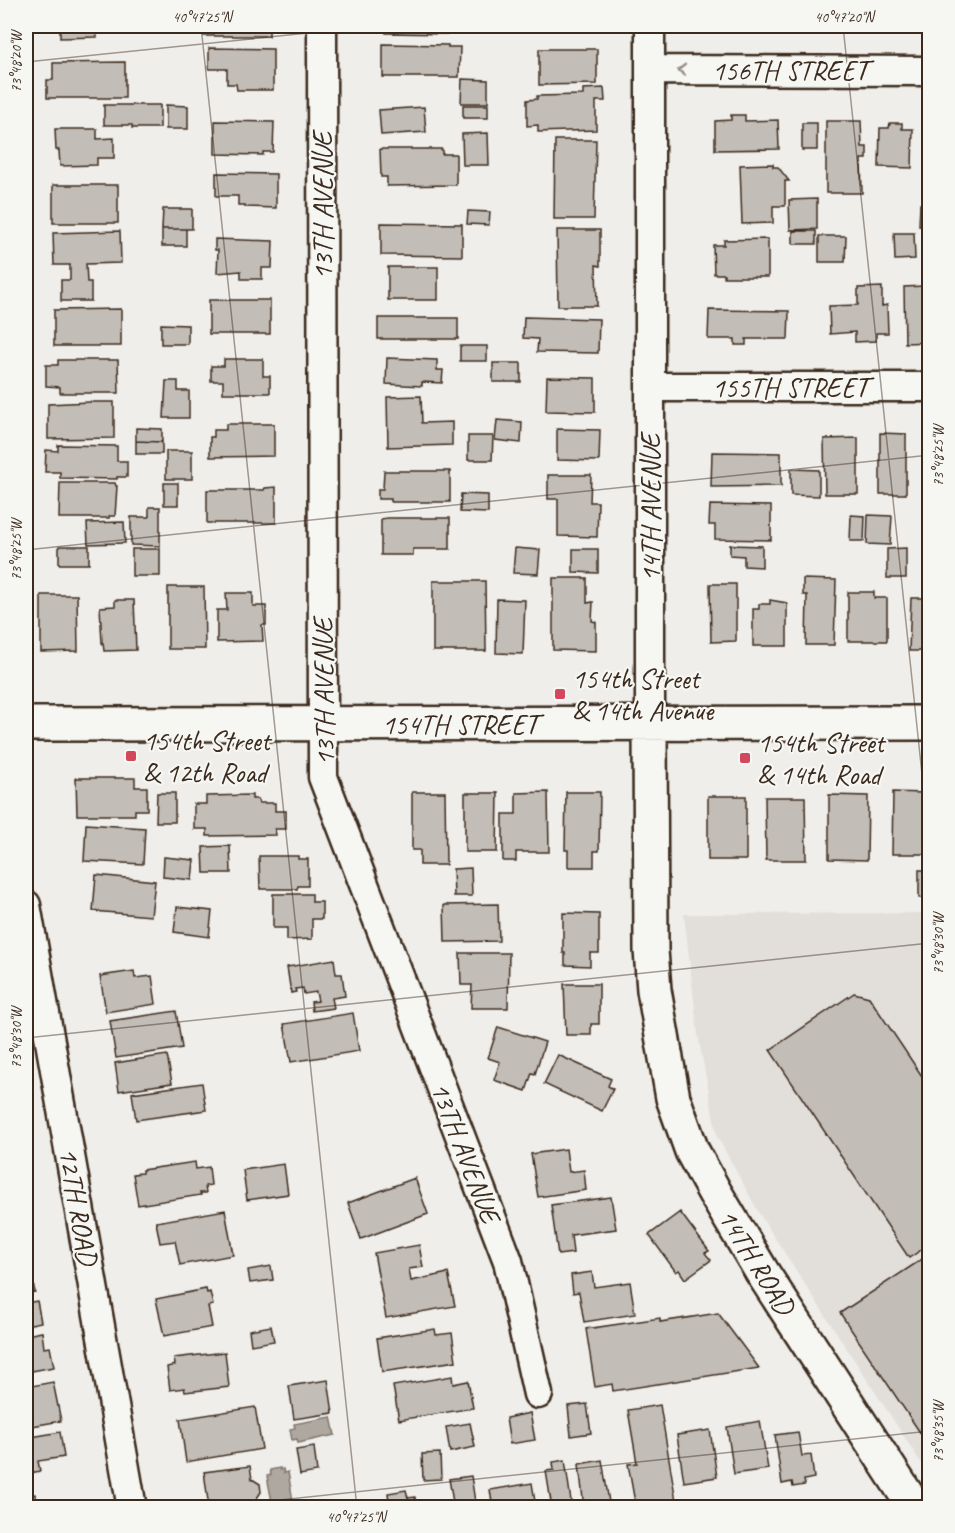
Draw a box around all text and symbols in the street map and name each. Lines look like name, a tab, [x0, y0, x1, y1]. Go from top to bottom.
text: 40°47'25"N	[172, 8, 235, 27]
text: 40°47'20"N	[814, 8, 877, 27]
text: 73°48'20"W	[7, 28, 26, 92]
street label: 156TH STREET	[712, 53, 875, 88]
one-way arrow	[678, 64, 687, 76]
street label: 13TH AVENUE	[305, 129, 340, 280]
street label: 155TH STREET	[712, 370, 875, 405]
text: 73°48'25"W	[929, 422, 948, 486]
street label: 14TH AVENUE	[633, 431, 668, 582]
text: 73°48'25"W	[7, 516, 26, 580]
street label: 13TH AVENUE	[305, 615, 342, 766]
place label: 154th Street & 14th Avenue	[572, 661, 715, 728]
marker: 154th Street & 14th Avenue	[553, 687, 567, 701]
street label: 154TH STREET	[382, 707, 545, 742]
place label: 154th Street & 12th Road	[143, 723, 273, 790]
place label: 154th Street & 14th Road	[757, 725, 887, 792]
marker: 154th Street & 12th Road	[124, 749, 138, 763]
marker: 154th Street & 14th Road	[738, 751, 752, 765]
text: 73°48'30"W	[929, 910, 948, 974]
text: 73°48'30"W	[7, 1004, 26, 1068]
street label: 13TH AVENUE	[423, 1077, 509, 1230]
street label: 12TH ROAD	[51, 1145, 106, 1270]
street label: 14TH ROAD	[710, 1202, 804, 1323]
text: 73°48'35"W	[929, 1398, 948, 1462]
text: 40°47'25"N	[326, 1508, 389, 1527]

